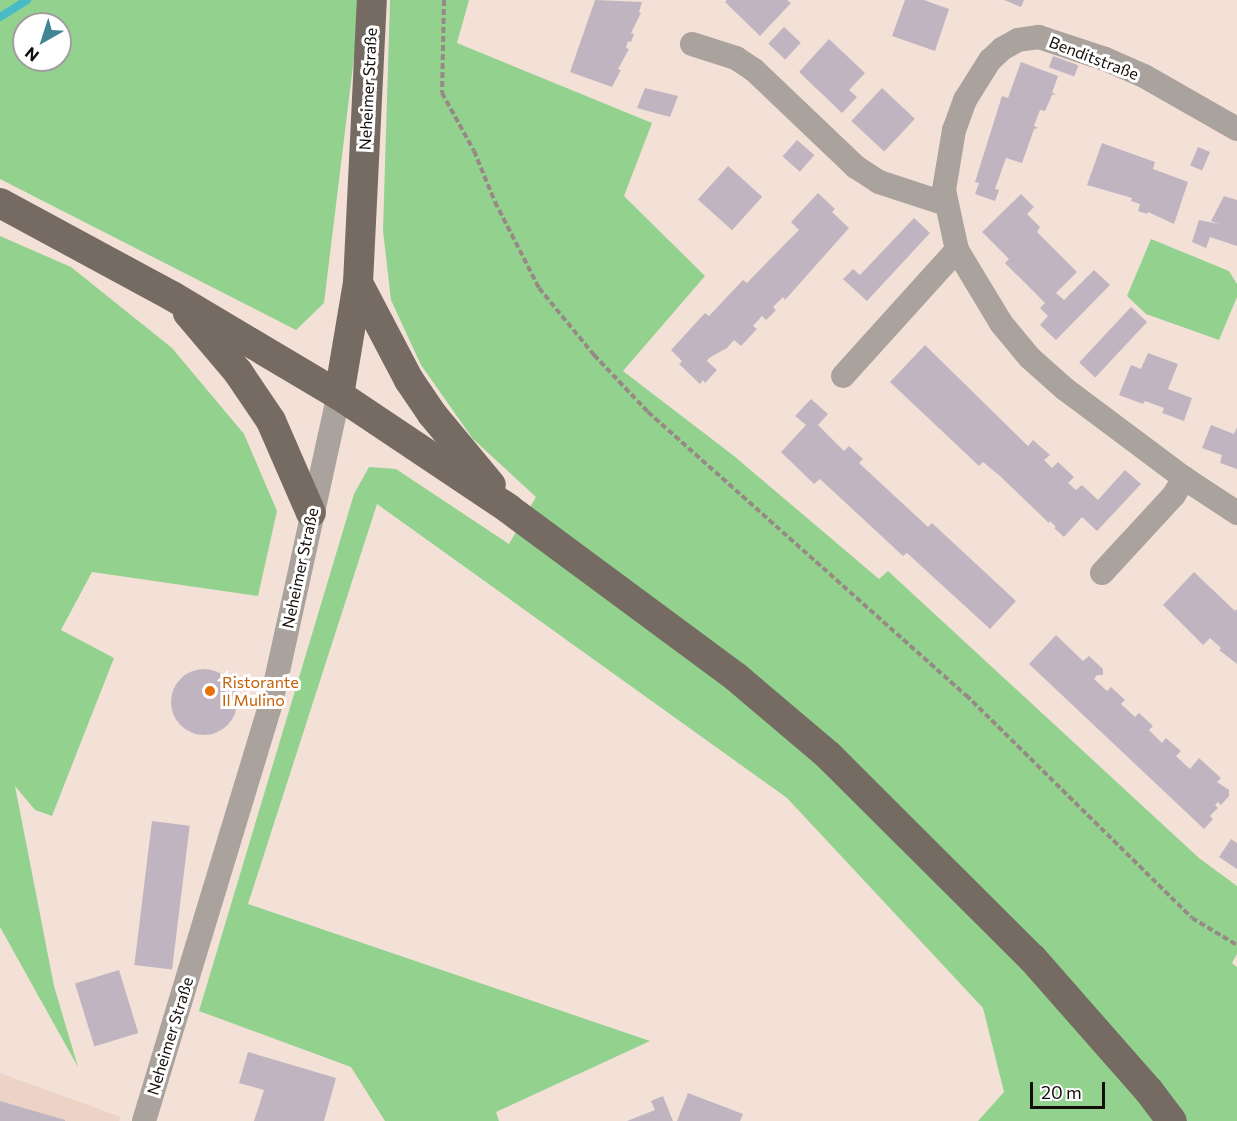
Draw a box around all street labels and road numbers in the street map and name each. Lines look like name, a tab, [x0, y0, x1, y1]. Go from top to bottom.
street label: Neheimer Straße	[355, 27, 381, 151]
street label: Benditstraße	[1047, 32, 1141, 84]
street label: Neheimer Straße	[278, 506, 322, 630]
street label: Neheimer Straße	[143, 975, 197, 1097]

